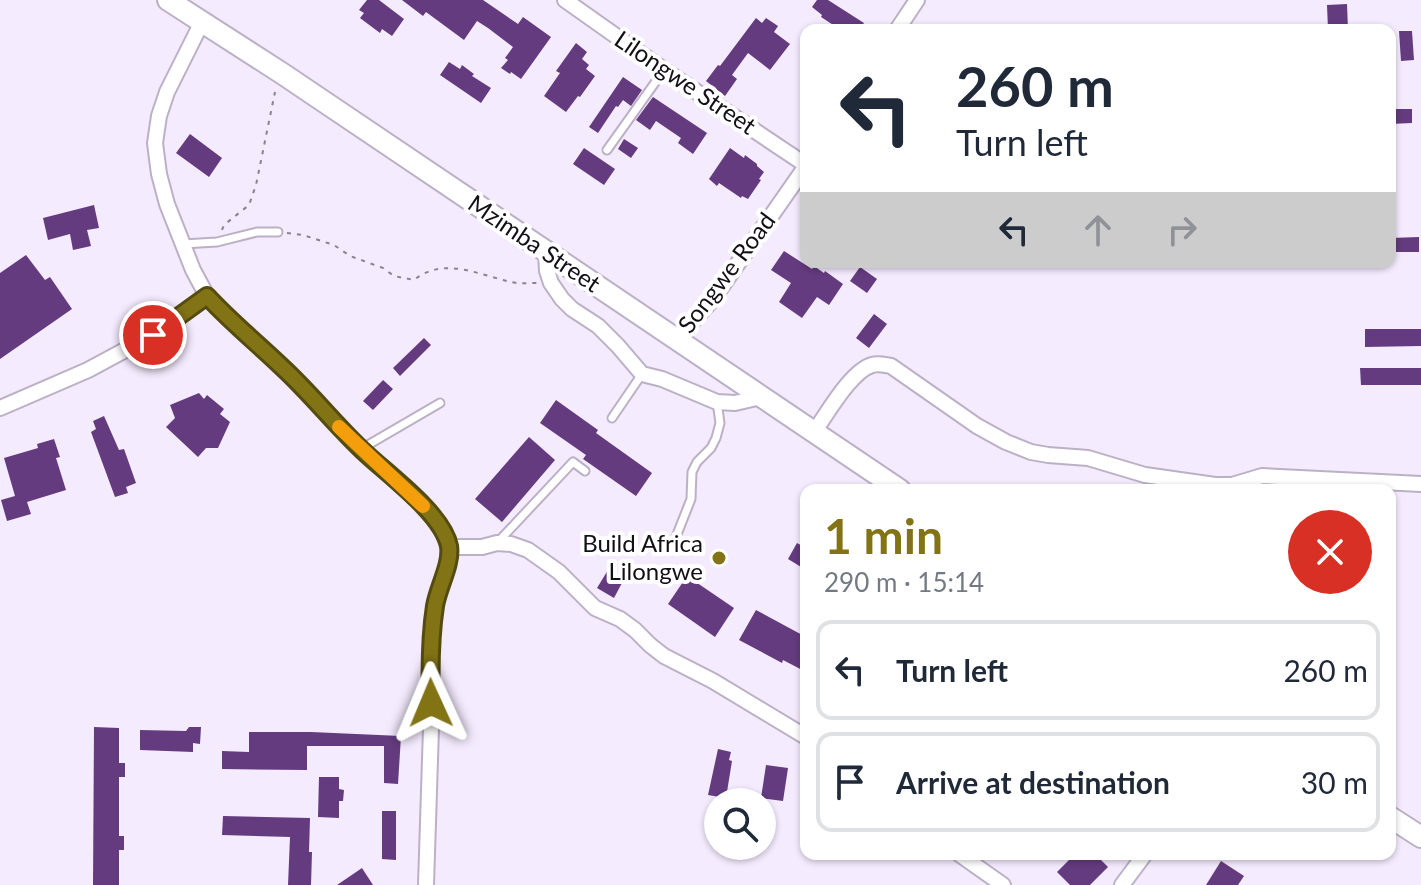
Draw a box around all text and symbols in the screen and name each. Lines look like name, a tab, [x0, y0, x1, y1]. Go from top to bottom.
street label: Lilongwe Street	[610, 24, 762, 140]
text: 260 m	[956, 52, 1114, 119]
icon: left	[824, 56, 928, 160]
text: Turn left	[956, 120, 1088, 164]
street label: Mzimba Street	[463, 188, 607, 298]
street label: Songwe Road	[671, 206, 780, 338]
icon: left	[992, 208, 1036, 252]
icon: ahead	[1076, 208, 1120, 252]
icon: right	[1160, 208, 1204, 252]
pin	[119, 301, 187, 369]
icon: arrive	[131, 313, 175, 357]
text: 1 min	[824, 507, 943, 564]
button: close	[1288, 510, 1372, 594]
place label: Build Africa Lilongwe	[582, 528, 703, 585]
marker: Build Africa Lilongwe	[710, 549, 728, 567]
text: 290 m · 15:14	[824, 566, 984, 598]
icon: left	[828, 648, 872, 692]
text: Turn left	[896, 652, 1008, 688]
text: 260 m	[1283, 652, 1368, 688]
position arrow	[389, 661, 473, 745]
icon: arrive	[828, 760, 872, 804]
text: Arrive at destination	[896, 764, 1170, 800]
text: 30 m	[1301, 764, 1368, 800]
map controls	[704, 788, 776, 860]
button: search	[704, 788, 776, 860]

